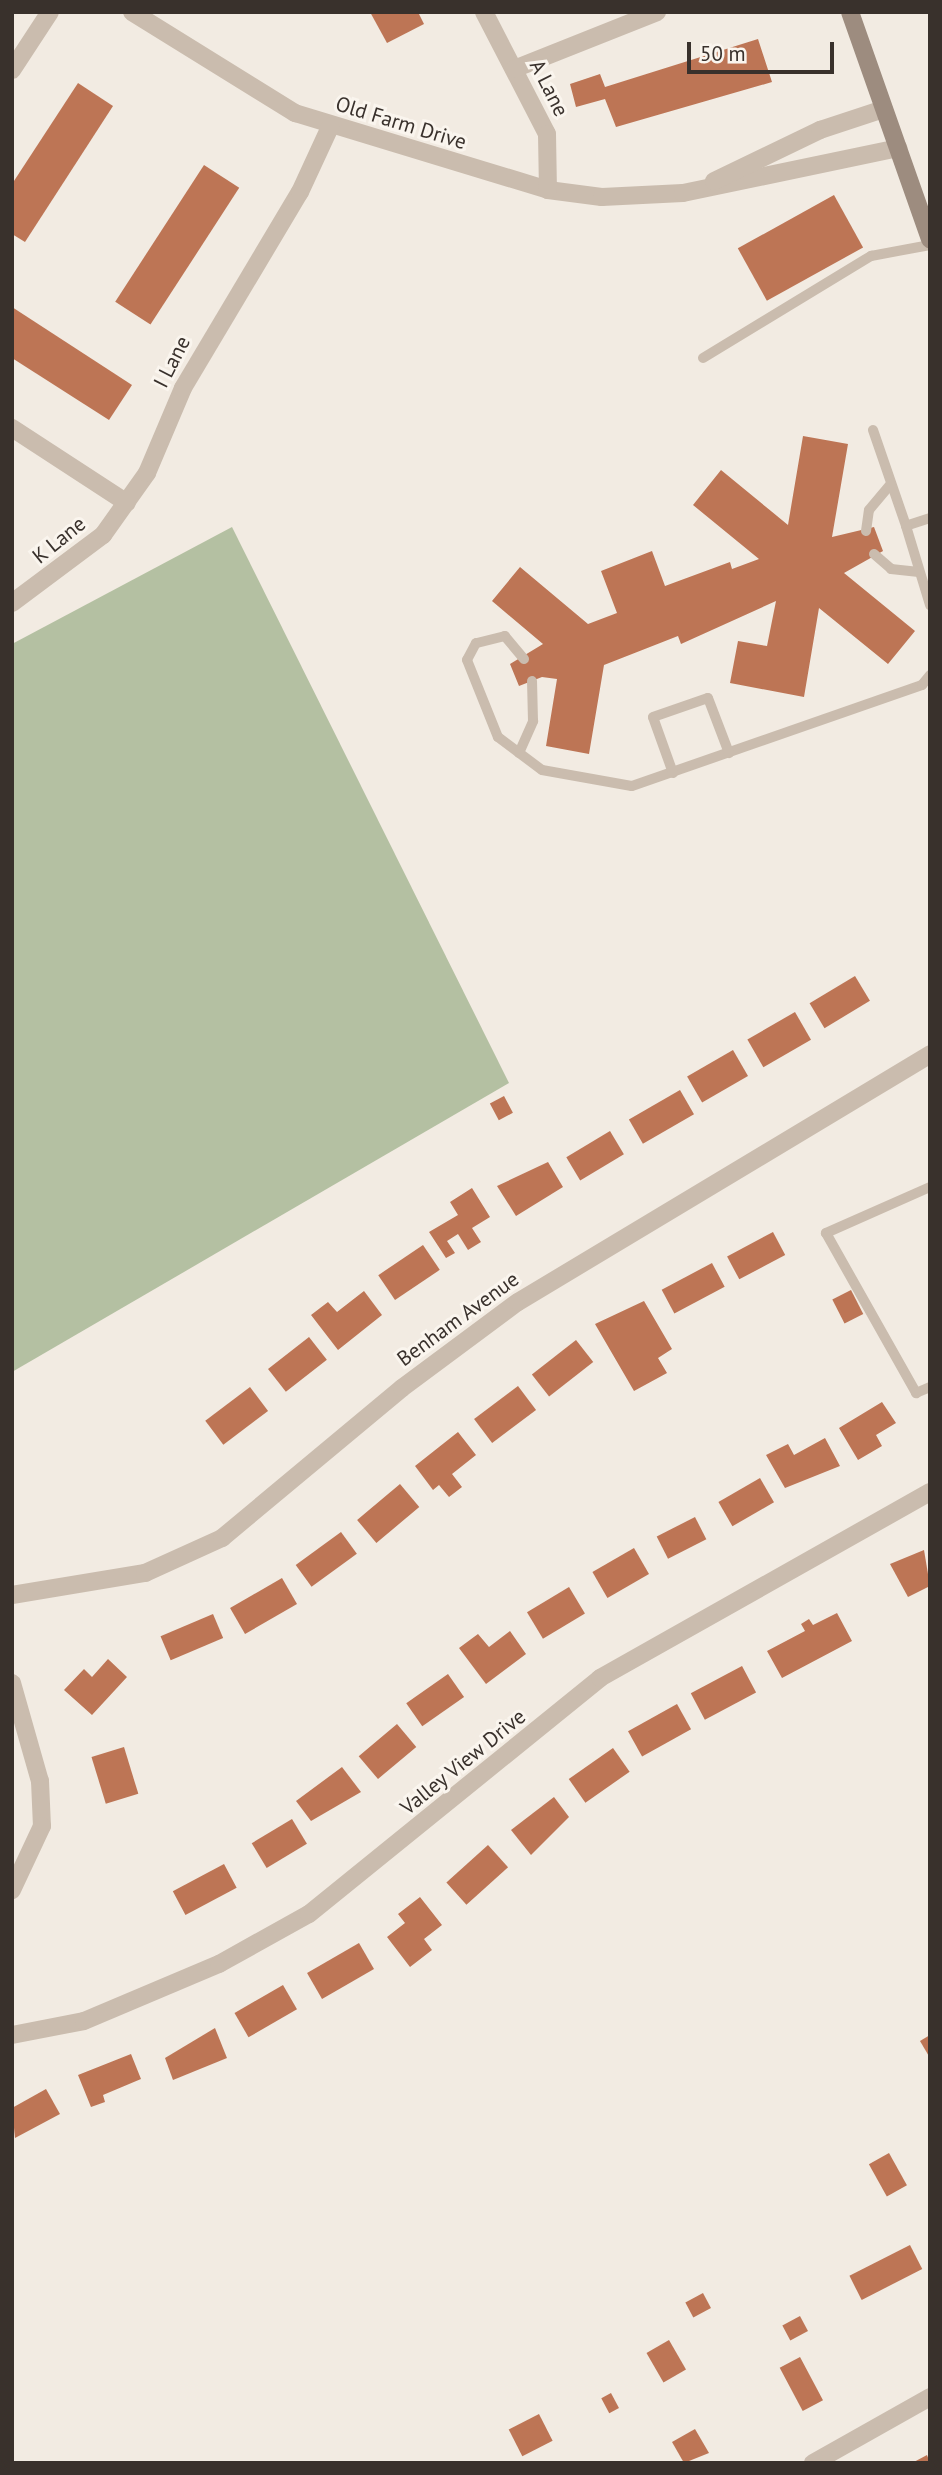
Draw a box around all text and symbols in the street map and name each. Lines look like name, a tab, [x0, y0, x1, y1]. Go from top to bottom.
scale bar	[690, 28, 837, 72]
text: 50 m	[700, 40, 746, 67]
street label: A Lane	[524, 55, 574, 121]
street label: Old Farm Drive	[333, 91, 469, 155]
street label: I Lane	[148, 332, 196, 392]
street label: K Lane	[27, 511, 91, 569]
street label: Benham Avenue	[392, 1266, 524, 1372]
street label: Valley View Drive	[395, 1703, 531, 1821]

